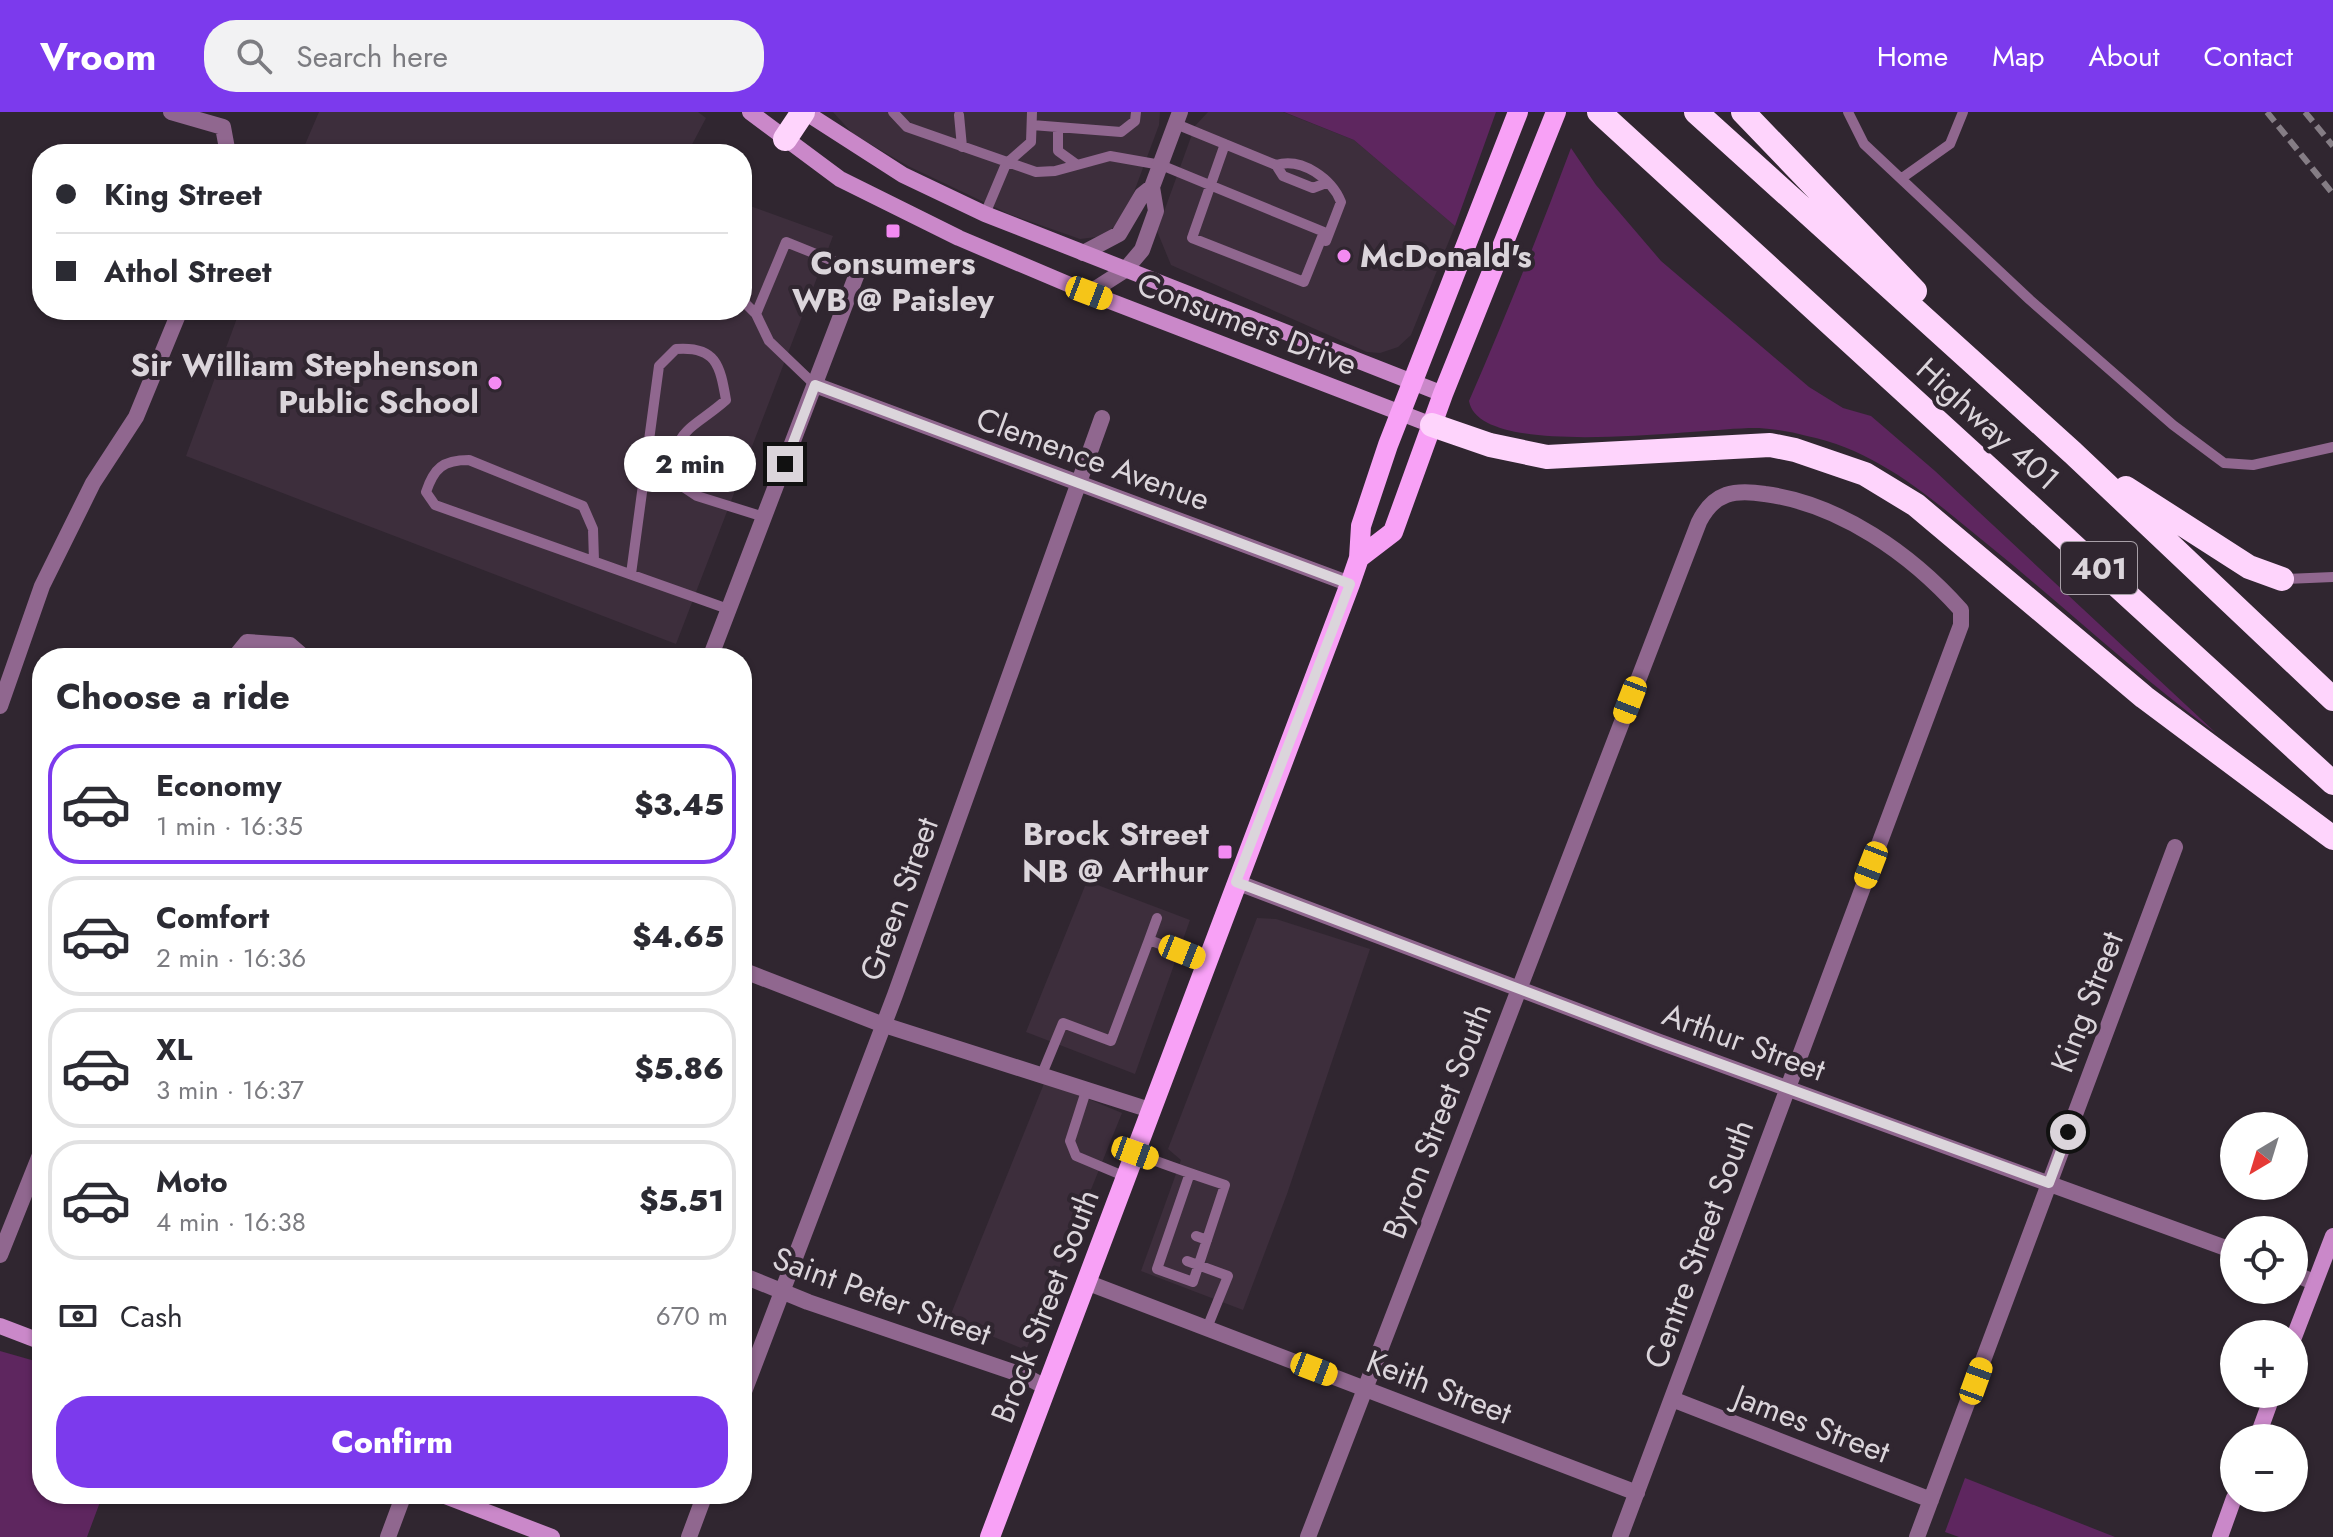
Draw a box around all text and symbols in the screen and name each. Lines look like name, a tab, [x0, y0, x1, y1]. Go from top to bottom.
search box	[204, 20, 764, 92]
text: Vroom	[40, 29, 156, 84]
icon: search	[232, 34, 276, 78]
text: Search here	[296, 35, 448, 78]
text: Home	[1877, 36, 1948, 77]
text: Map	[1992, 36, 2044, 77]
text: About	[2088, 36, 2160, 77]
text: Contact	[2204, 36, 2293, 77]
text: King Street	[104, 173, 262, 216]
marker: Consumers WB @ Paisley	[884, 222, 902, 240]
place label: McDonald's	[1360, 233, 1532, 279]
place label: Consumers WB @ Paisley	[792, 240, 994, 323]
marker: McDonald's	[1335, 247, 1353, 265]
text: Athol Street	[104, 250, 272, 293]
street label: Consumers Drive	[1130, 261, 1364, 387]
car	[1062, 273, 1116, 313]
place label: Sir William Stephenson Public School	[130, 342, 479, 425]
street label: Highway 401	[1906, 347, 2070, 501]
marker: Sir William Stephenson Public School	[486, 374, 504, 392]
street label: Clemence Avenue	[970, 395, 1216, 523]
callout: 2 min	[625, 436, 757, 492]
text: 2 min	[655, 445, 725, 483]
route end	[767, 446, 803, 482]
road number: 401	[2061, 542, 2137, 594]
text: Choose a ride	[56, 670, 290, 722]
car	[1610, 673, 1650, 727]
text: Economy	[156, 764, 282, 807]
icon: car	[60, 768, 132, 840]
text: $3.45	[634, 783, 724, 826]
text: 1 min · 16:35	[156, 807, 303, 845]
street label: Green Street	[848, 810, 950, 987]
place label: Brock Street NB @ Arthur	[1022, 811, 1210, 894]
car	[1851, 838, 1891, 892]
marker: Brock Street NB @ Arthur	[1216, 843, 1234, 861]
text: Comfort	[156, 896, 269, 939]
icon: car	[60, 900, 132, 972]
text: $4.65	[632, 915, 724, 958]
street label: King Street	[2039, 925, 2135, 1079]
car	[1155, 932, 1209, 972]
text: 2 min · 16:36	[156, 939, 306, 977]
street label: Arthur Street	[1656, 991, 1832, 1093]
street label: Byron Street South	[1371, 997, 1503, 1245]
text: XL	[156, 1028, 192, 1071]
icon: car	[60, 1032, 132, 1104]
text: $5.86	[635, 1047, 724, 1090]
text: 3 min · 16:37	[156, 1071, 304, 1109]
north arrow	[2220, 1112, 2308, 1200]
map controls	[2220, 1112, 2308, 1512]
street label: Centre Street South	[1633, 1113, 1765, 1375]
route start	[2050, 1114, 2086, 1150]
car	[1108, 1134, 1162, 1172]
text: Moto	[156, 1160, 228, 1203]
icon: car	[60, 1164, 132, 1236]
text: $5.51	[639, 1179, 724, 1222]
street label: Brock Street South	[979, 1182, 1111, 1430]
text: 4 min · 16:38	[156, 1203, 306, 1241]
button: locate	[2220, 1216, 2308, 1304]
street label: Saint Peter Street	[766, 1235, 998, 1357]
icon: cash	[56, 1294, 100, 1338]
text: Cash	[120, 1295, 183, 1338]
text: 670 m	[656, 1297, 728, 1335]
button: +	[2220, 1320, 2308, 1408]
street label: Keith Street	[1360, 1338, 1519, 1436]
car	[1287, 1349, 1341, 1389]
car	[1957, 1354, 1995, 1408]
street label: James Street	[1724, 1372, 1897, 1475]
button: Confirm	[56, 1396, 728, 1488]
button: −	[2220, 1424, 2308, 1512]

